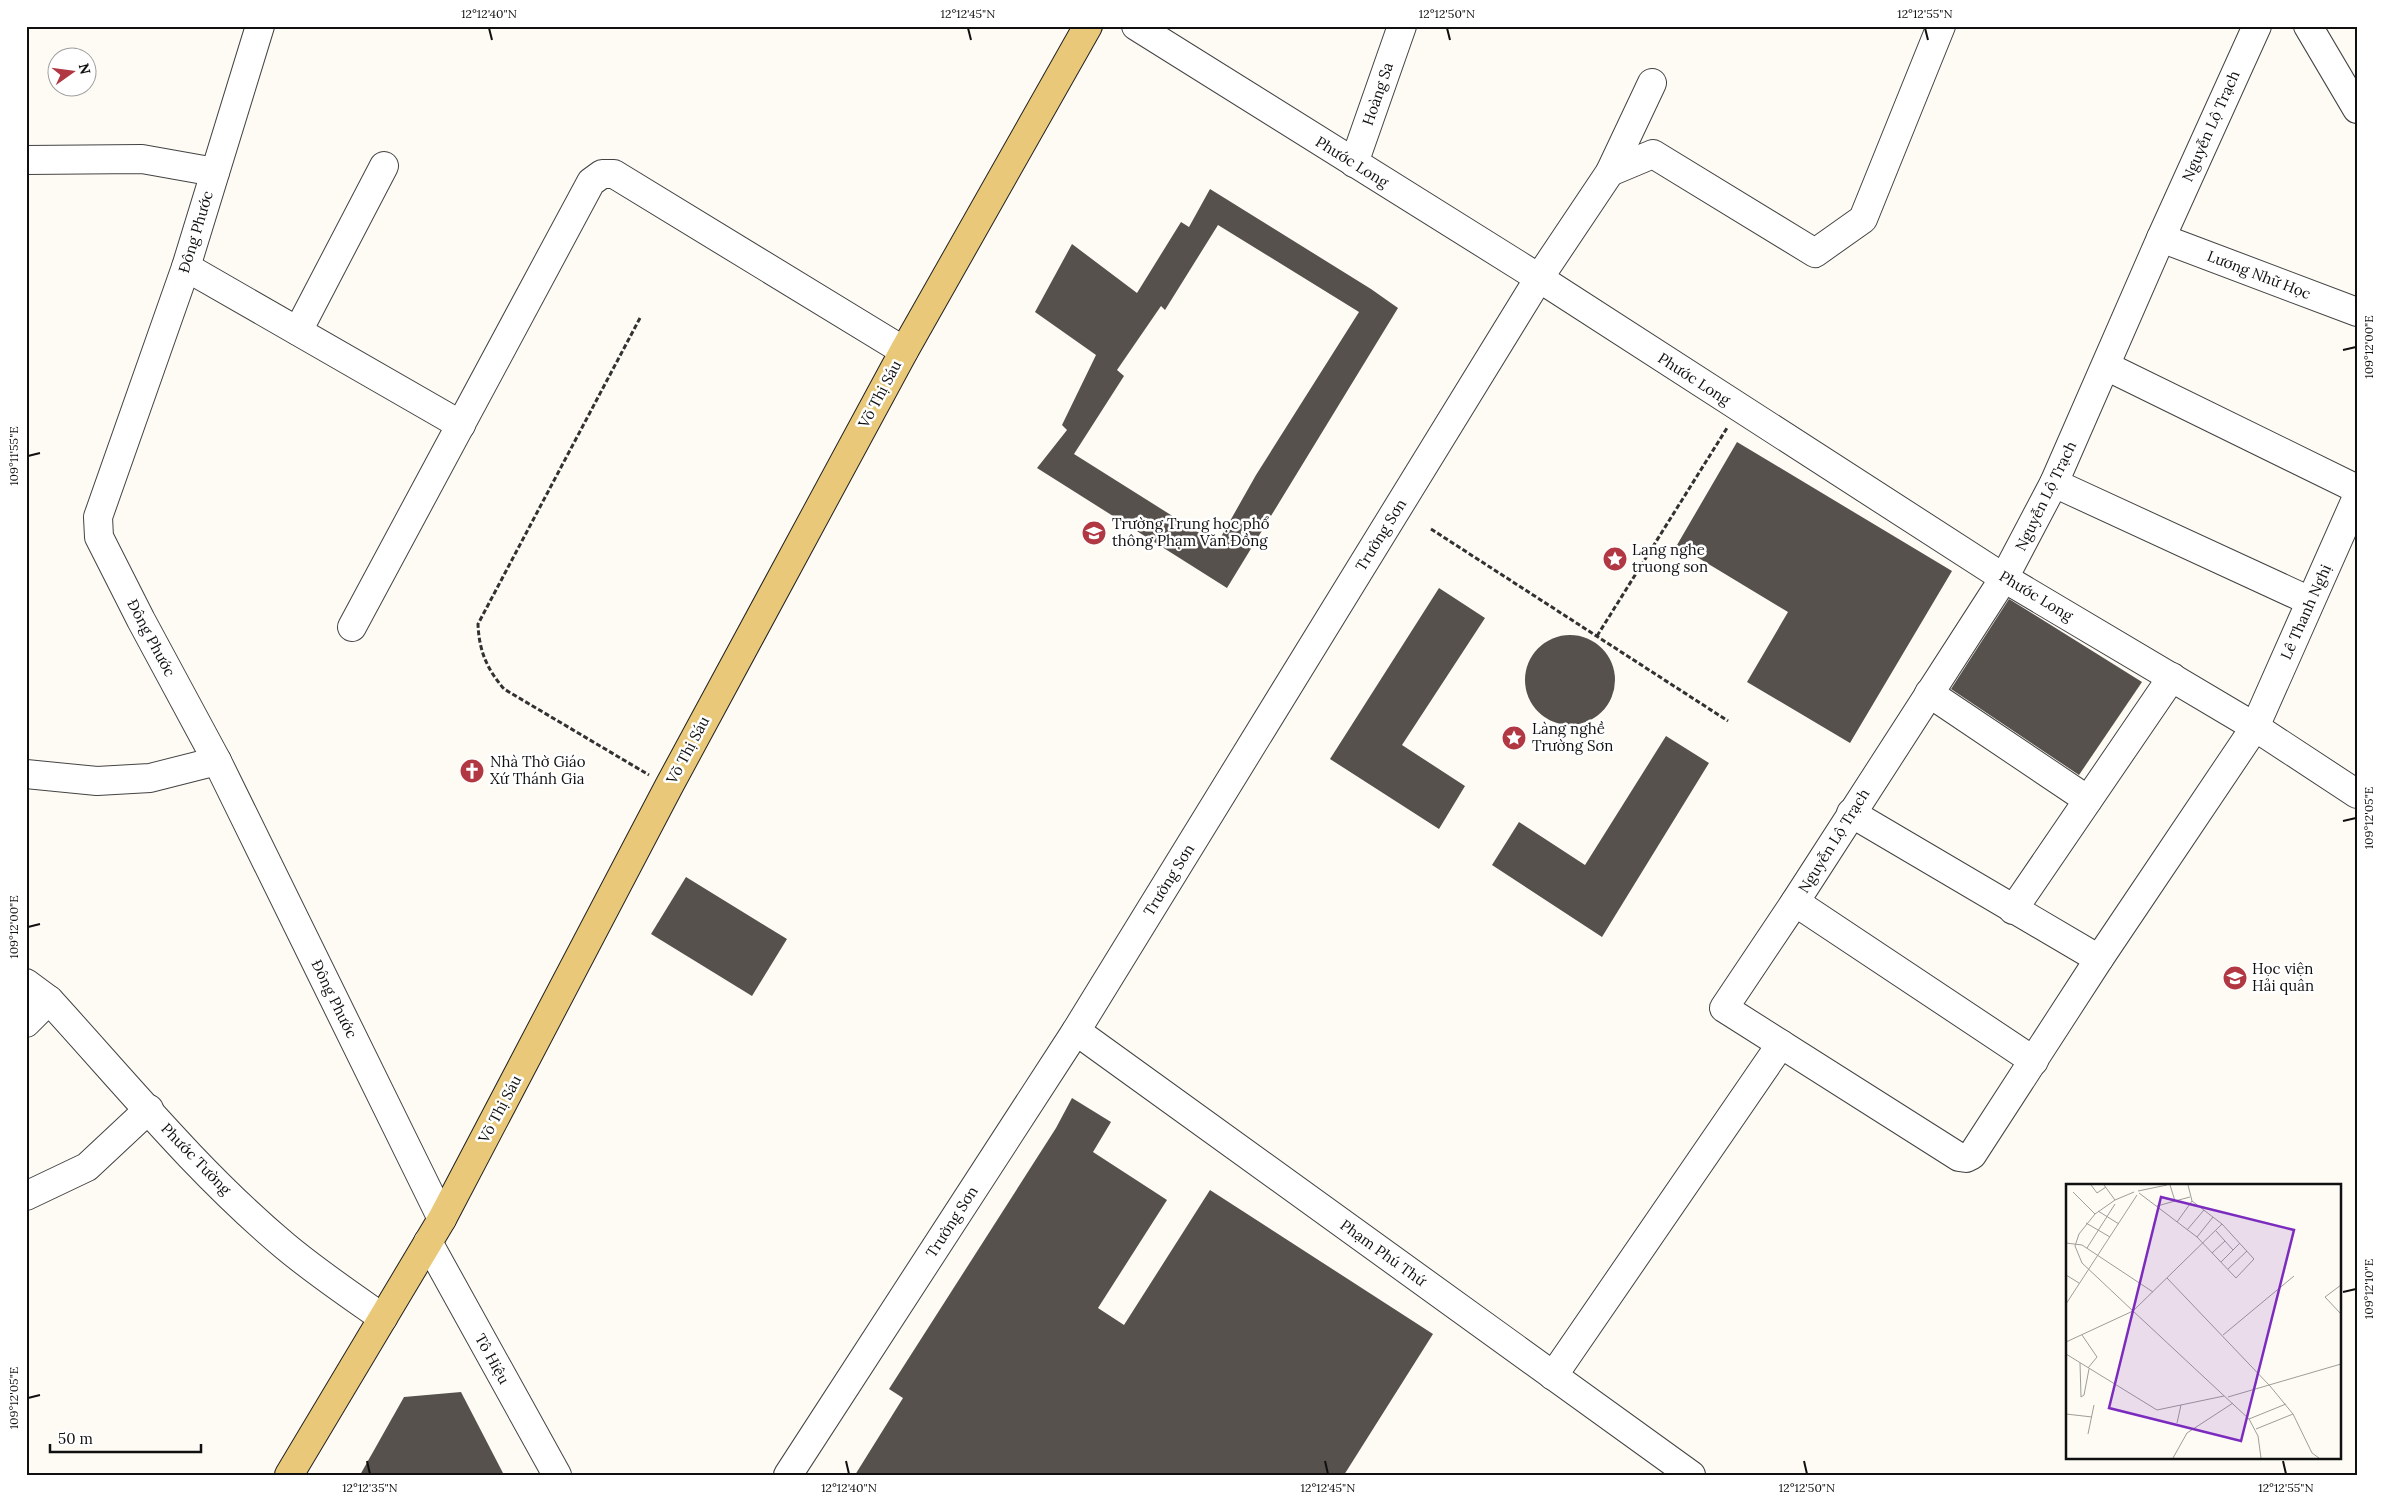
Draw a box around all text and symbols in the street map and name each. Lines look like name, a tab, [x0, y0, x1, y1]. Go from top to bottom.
text: 12°12'40"N	[461, 6, 517, 21]
text: 12°12'45"N	[941, 6, 995, 21]
text: 12°12'50"N	[1419, 6, 1475, 21]
text: 12°12'55"N	[1897, 6, 1953, 21]
north arrow	[48, 48, 98, 98]
street label: Hoàng Sa	[1358, 60, 1397, 128]
text: N	[75, 61, 95, 76]
street label: Nguyễn Lộ Trạch	[2178, 67, 2244, 184]
street label: Phước Long	[1312, 132, 1393, 192]
street label: Đông Phước	[174, 188, 217, 275]
street label: Lương Nhữ Học	[2205, 246, 2314, 303]
text: 109°12'00"E	[2361, 315, 2376, 379]
street label: Phước Long	[1655, 348, 1735, 409]
street label: Võ Thị Sáu	[853, 357, 905, 432]
text: 109°11'55"E	[6, 426, 21, 486]
street label: Nguyễn Lộ Trạch	[2011, 438, 2080, 554]
street label: Trường Sơn	[1351, 495, 1410, 574]
place label: Trường Trung học phổ thông Phạm Văn Đồng	[1112, 514, 1270, 550]
school or university icon: Trường Trung học phổ thông Phạm Văn Đồng	[1081, 520, 1107, 546]
place label: Lang nghe truong son	[1632, 540, 1708, 576]
place icon: Lang nghe truong son	[1602, 546, 1628, 572]
street label: Lê Thanh Nghị	[2276, 561, 2335, 662]
street label: Phước Long	[1996, 566, 2077, 625]
street label: Đông Phước	[123, 596, 180, 680]
street label: Võ Thị Sáu	[661, 713, 713, 788]
place label: Làng nghề Trường Sơn	[1532, 719, 1613, 755]
place icon: Làng nghề Trường Sơn	[1501, 725, 1527, 751]
place label: Nhà Thờ Giáo Xứ Thánh Gia	[490, 752, 586, 788]
church icon: Nhà Thờ Giáo Xứ Thánh Gia	[459, 758, 485, 784]
street label: Nguyễn Lộ Trạch	[1794, 785, 1873, 896]
text: 109°12'05"E	[2361, 787, 2376, 849]
street label: Trường Sơn	[1139, 840, 1198, 919]
text: 109°12'00"E	[6, 895, 21, 959]
street label: Đông Phước	[307, 956, 362, 1041]
place label: Học viện Hải quân	[2252, 959, 2314, 995]
school or university icon: Học viện Hải quân	[2222, 965, 2248, 991]
street label: Võ Thị Sáu	[473, 1072, 525, 1147]
street label: Phước Tường	[157, 1119, 236, 1199]
street label: Trường Sơn	[921, 1182, 982, 1261]
inset map	[2066, 1184, 2340, 1458]
street label: Phạm Phú Thứ	[1337, 1215, 1431, 1291]
text: 109°12'10"E	[2361, 1259, 2376, 1319]
street label: Tô Hiệu	[471, 1330, 514, 1387]
text: 109°12'05"E	[6, 1367, 21, 1429]
scale bar	[50, 1421, 201, 1453]
text: 50 m	[58, 1429, 93, 1448]
text: 12°12'35"N	[342, 1480, 398, 1495]
text: 12°12'40"N	[821, 1480, 877, 1495]
text: 12°12'45"N	[1301, 1480, 1355, 1495]
text: 12°12'50"N	[1779, 1480, 1835, 1495]
text: 12°12'55"N	[2258, 1480, 2314, 1495]

